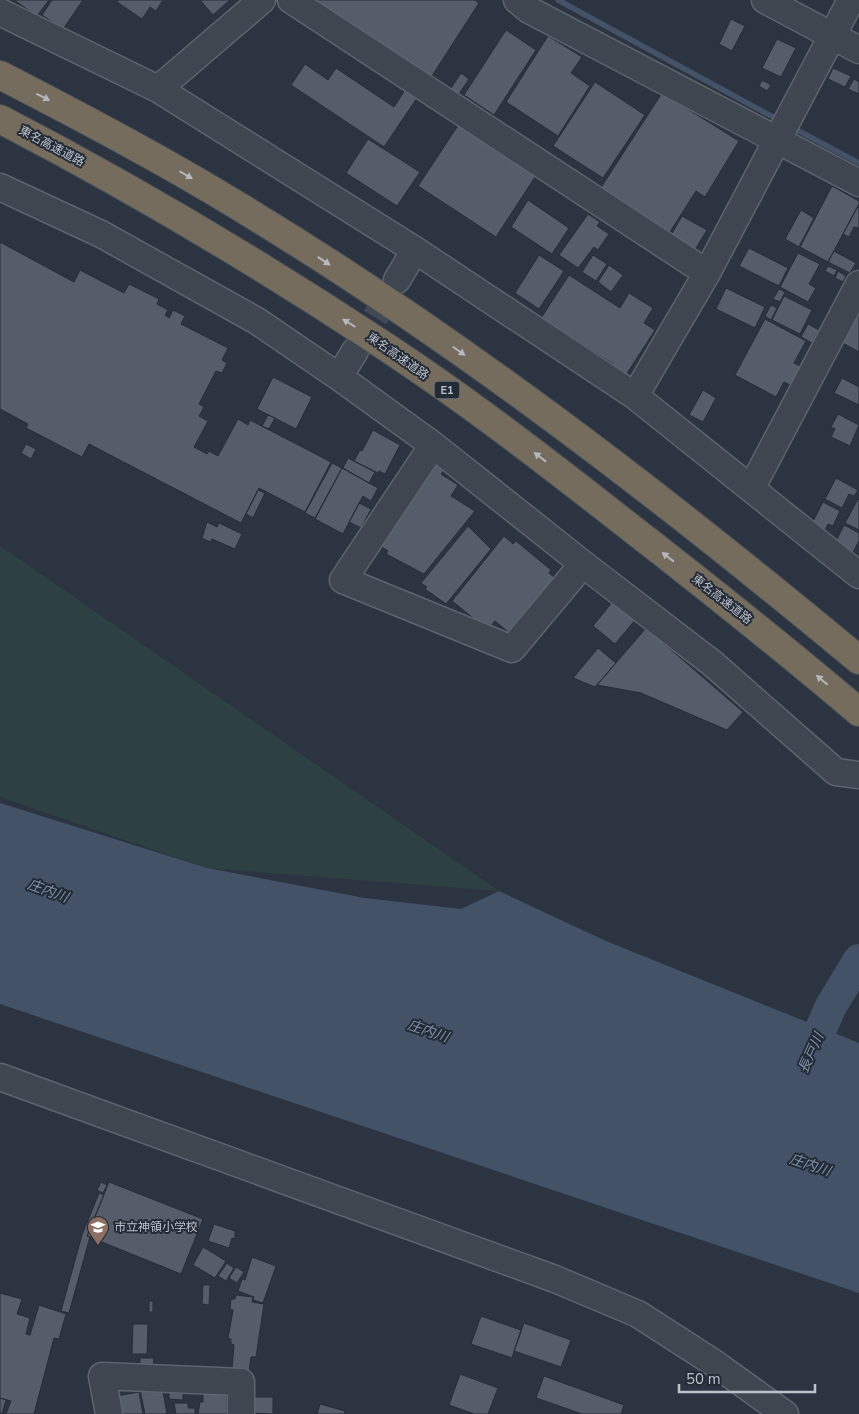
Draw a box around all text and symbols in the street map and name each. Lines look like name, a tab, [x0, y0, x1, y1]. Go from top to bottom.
one-way arrow	[36, 93, 51, 101]
street label: 東名高速道路	[16, 122, 88, 170]
one-way arrow	[179, 171, 192, 180]
one-way arrow	[317, 256, 330, 266]
one-way arrow	[343, 319, 356, 328]
street label: 東名高速道路	[364, 329, 432, 383]
one-way arrow	[452, 346, 466, 356]
road number: E1	[434, 382, 460, 398]
one-way arrow	[534, 451, 547, 462]
one-way arrow	[662, 551, 675, 562]
street label: 東名高速道路	[689, 571, 755, 627]
one-way arrow	[816, 675, 829, 686]
water label: 庄内川	[25, 875, 73, 908]
water label: 庄内川	[405, 1015, 453, 1047]
water label: 長戸川	[794, 1028, 829, 1076]
water label: 庄内川	[787, 1149, 835, 1181]
school or university icon: 市立神領小学校	[86, 1215, 110, 1246]
place label: 市立神領小学校	[114, 1219, 198, 1235]
scale bar	[679, 1362, 815, 1394]
text: 50 m	[686, 1369, 721, 1389]

